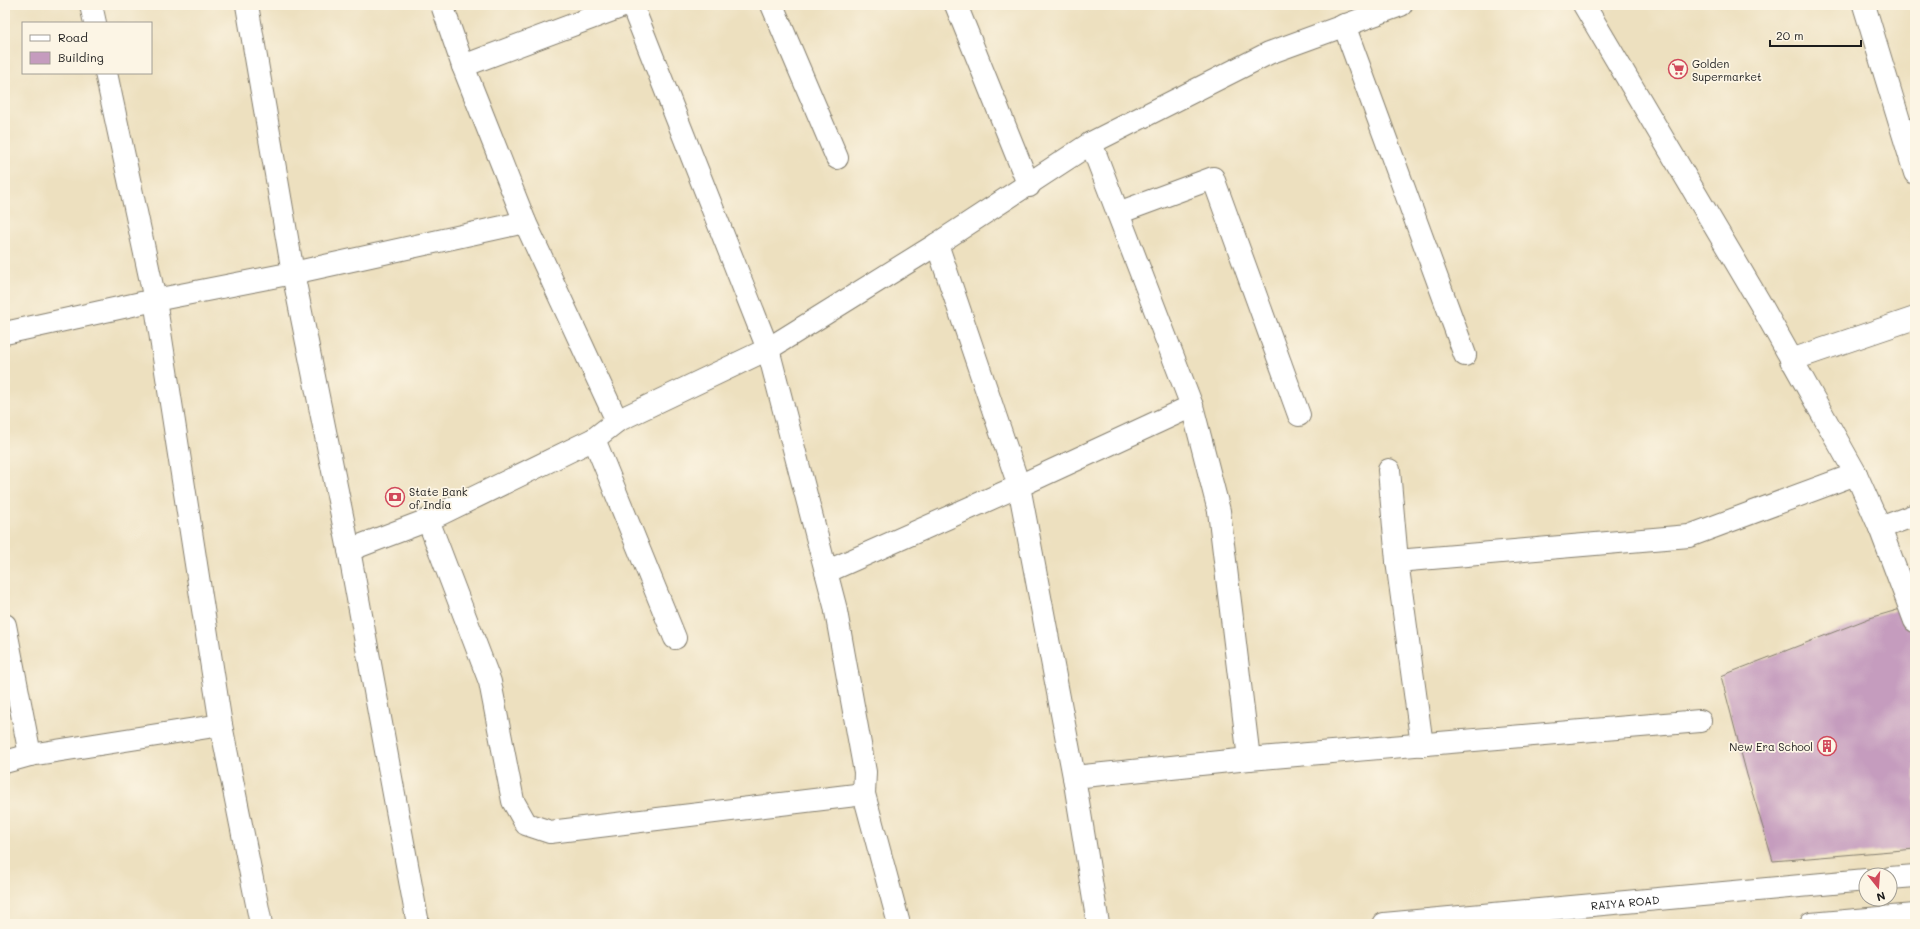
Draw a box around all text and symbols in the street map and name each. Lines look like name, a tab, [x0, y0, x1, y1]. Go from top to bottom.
legend	[22, 22, 152, 74]
scale bar	[1770, 22, 1861, 48]
text: 20 m	[1776, 27, 1804, 43]
text: Road	[58, 29, 88, 45]
text: Building	[58, 49, 104, 65]
place label: Golden Supermarket	[1692, 56, 1762, 84]
supermarket icon: Golden Supermarket	[1667, 58, 1689, 80]
place label: State Bank of India	[409, 484, 468, 512]
bank icon: State Bank of India	[384, 486, 406, 508]
building icon: New Era School	[1816, 735, 1838, 757]
place label: New Era School	[1729, 739, 1813, 754]
north arrow	[1858, 867, 1898, 907]
text: N	[1875, 889, 1887, 905]
street label: RAIYA ROAD	[1590, 891, 1660, 913]

